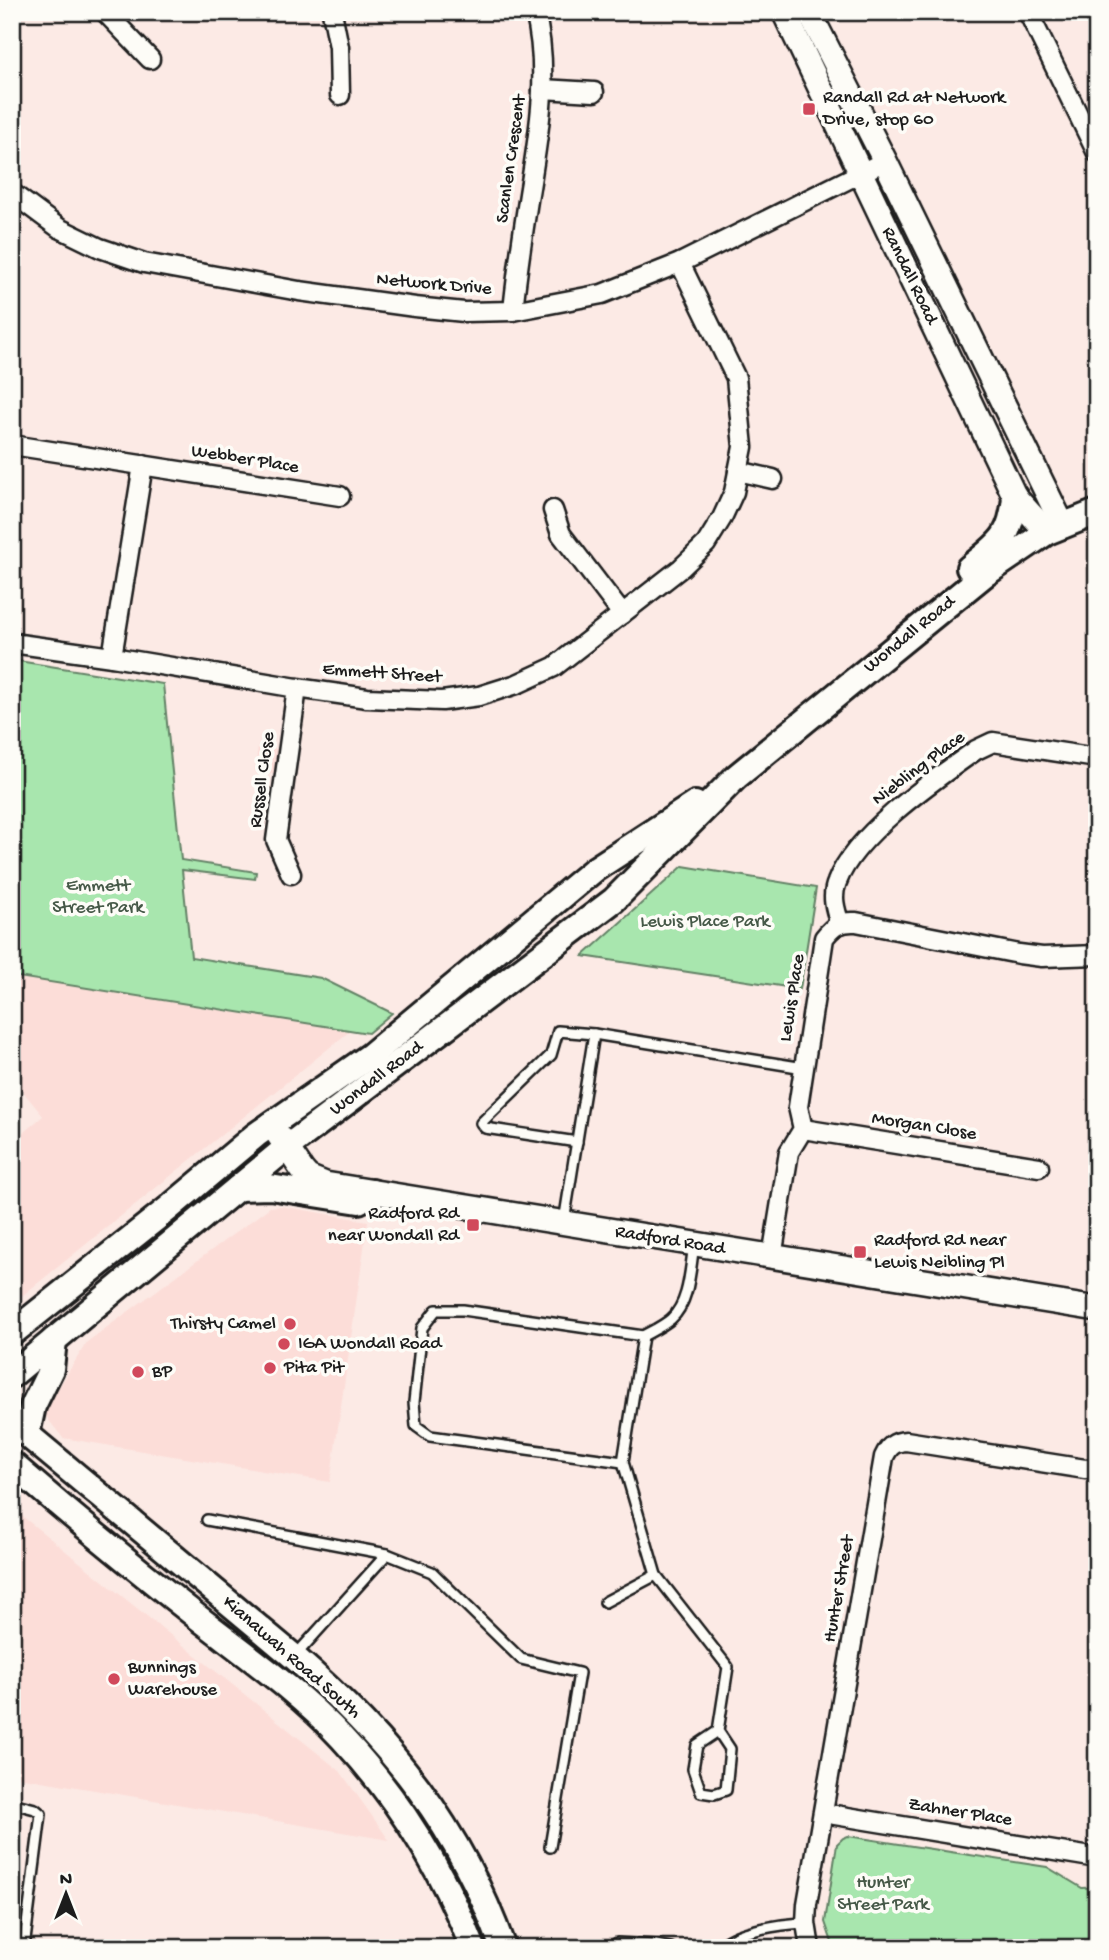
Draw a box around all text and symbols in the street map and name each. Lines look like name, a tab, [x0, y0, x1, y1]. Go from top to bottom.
place label: Randall Rd at Network Drive, stop 60	[821, 87, 1007, 132]
street label: Scanlen Crescent	[492, 91, 533, 225]
marker: Randall Rd at Network Drive, stop 60	[801, 101, 817, 117]
street label: Randall Road	[876, 224, 943, 330]
street label: Network Drive	[375, 269, 493, 302]
street label: Webber Place	[190, 440, 301, 480]
street label: Wondall Road	[860, 590, 962, 679]
street label: Emmett Street	[322, 658, 445, 690]
street label: Niebling Place	[868, 726, 970, 811]
street label: Russell Close	[245, 730, 281, 829]
park label: Emmett Street Park	[52, 875, 145, 920]
park label: Lewis Place Park	[640, 911, 771, 934]
street label: Lewis Place	[775, 952, 811, 1044]
street label: Wondall Road	[326, 1035, 430, 1122]
street label: Morgan Close	[870, 1107, 978, 1147]
place label: Radford Rd near Wondall Rd	[328, 1203, 461, 1248]
marker: Radford Rd near Wondall Rd	[465, 1217, 481, 1233]
street label: Radford Road	[613, 1221, 729, 1261]
place label: Radford Rd near Lewis Neibling Pl	[874, 1230, 1008, 1275]
marker: Radford Rd near Lewis Neibling Pl	[852, 1244, 868, 1260]
place label: Thirsty Camel	[170, 1313, 276, 1336]
marker: Thirsty Camel	[282, 1316, 298, 1332]
place label: IGA Wondall Road	[298, 1333, 443, 1356]
marker: IGA Wondall Road	[276, 1336, 292, 1352]
place label: Pita Pit	[283, 1357, 346, 1380]
marker: Pita Pit	[262, 1360, 278, 1376]
place label: BP	[151, 1361, 173, 1384]
marker: BP	[130, 1364, 146, 1380]
street label: Hunter Street	[819, 1532, 861, 1644]
street label: Kianawah Road South	[217, 1592, 365, 1724]
place label: Bunnings Warehouse	[127, 1657, 217, 1702]
marker: Bunnings Warehouse	[106, 1671, 122, 1687]
street label: Zahner Place	[907, 1793, 1014, 1833]
north arrow	[32, 1858, 102, 1928]
text: N	[60, 1869, 72, 1892]
park label: Hunter Street Park	[837, 1872, 930, 1917]

